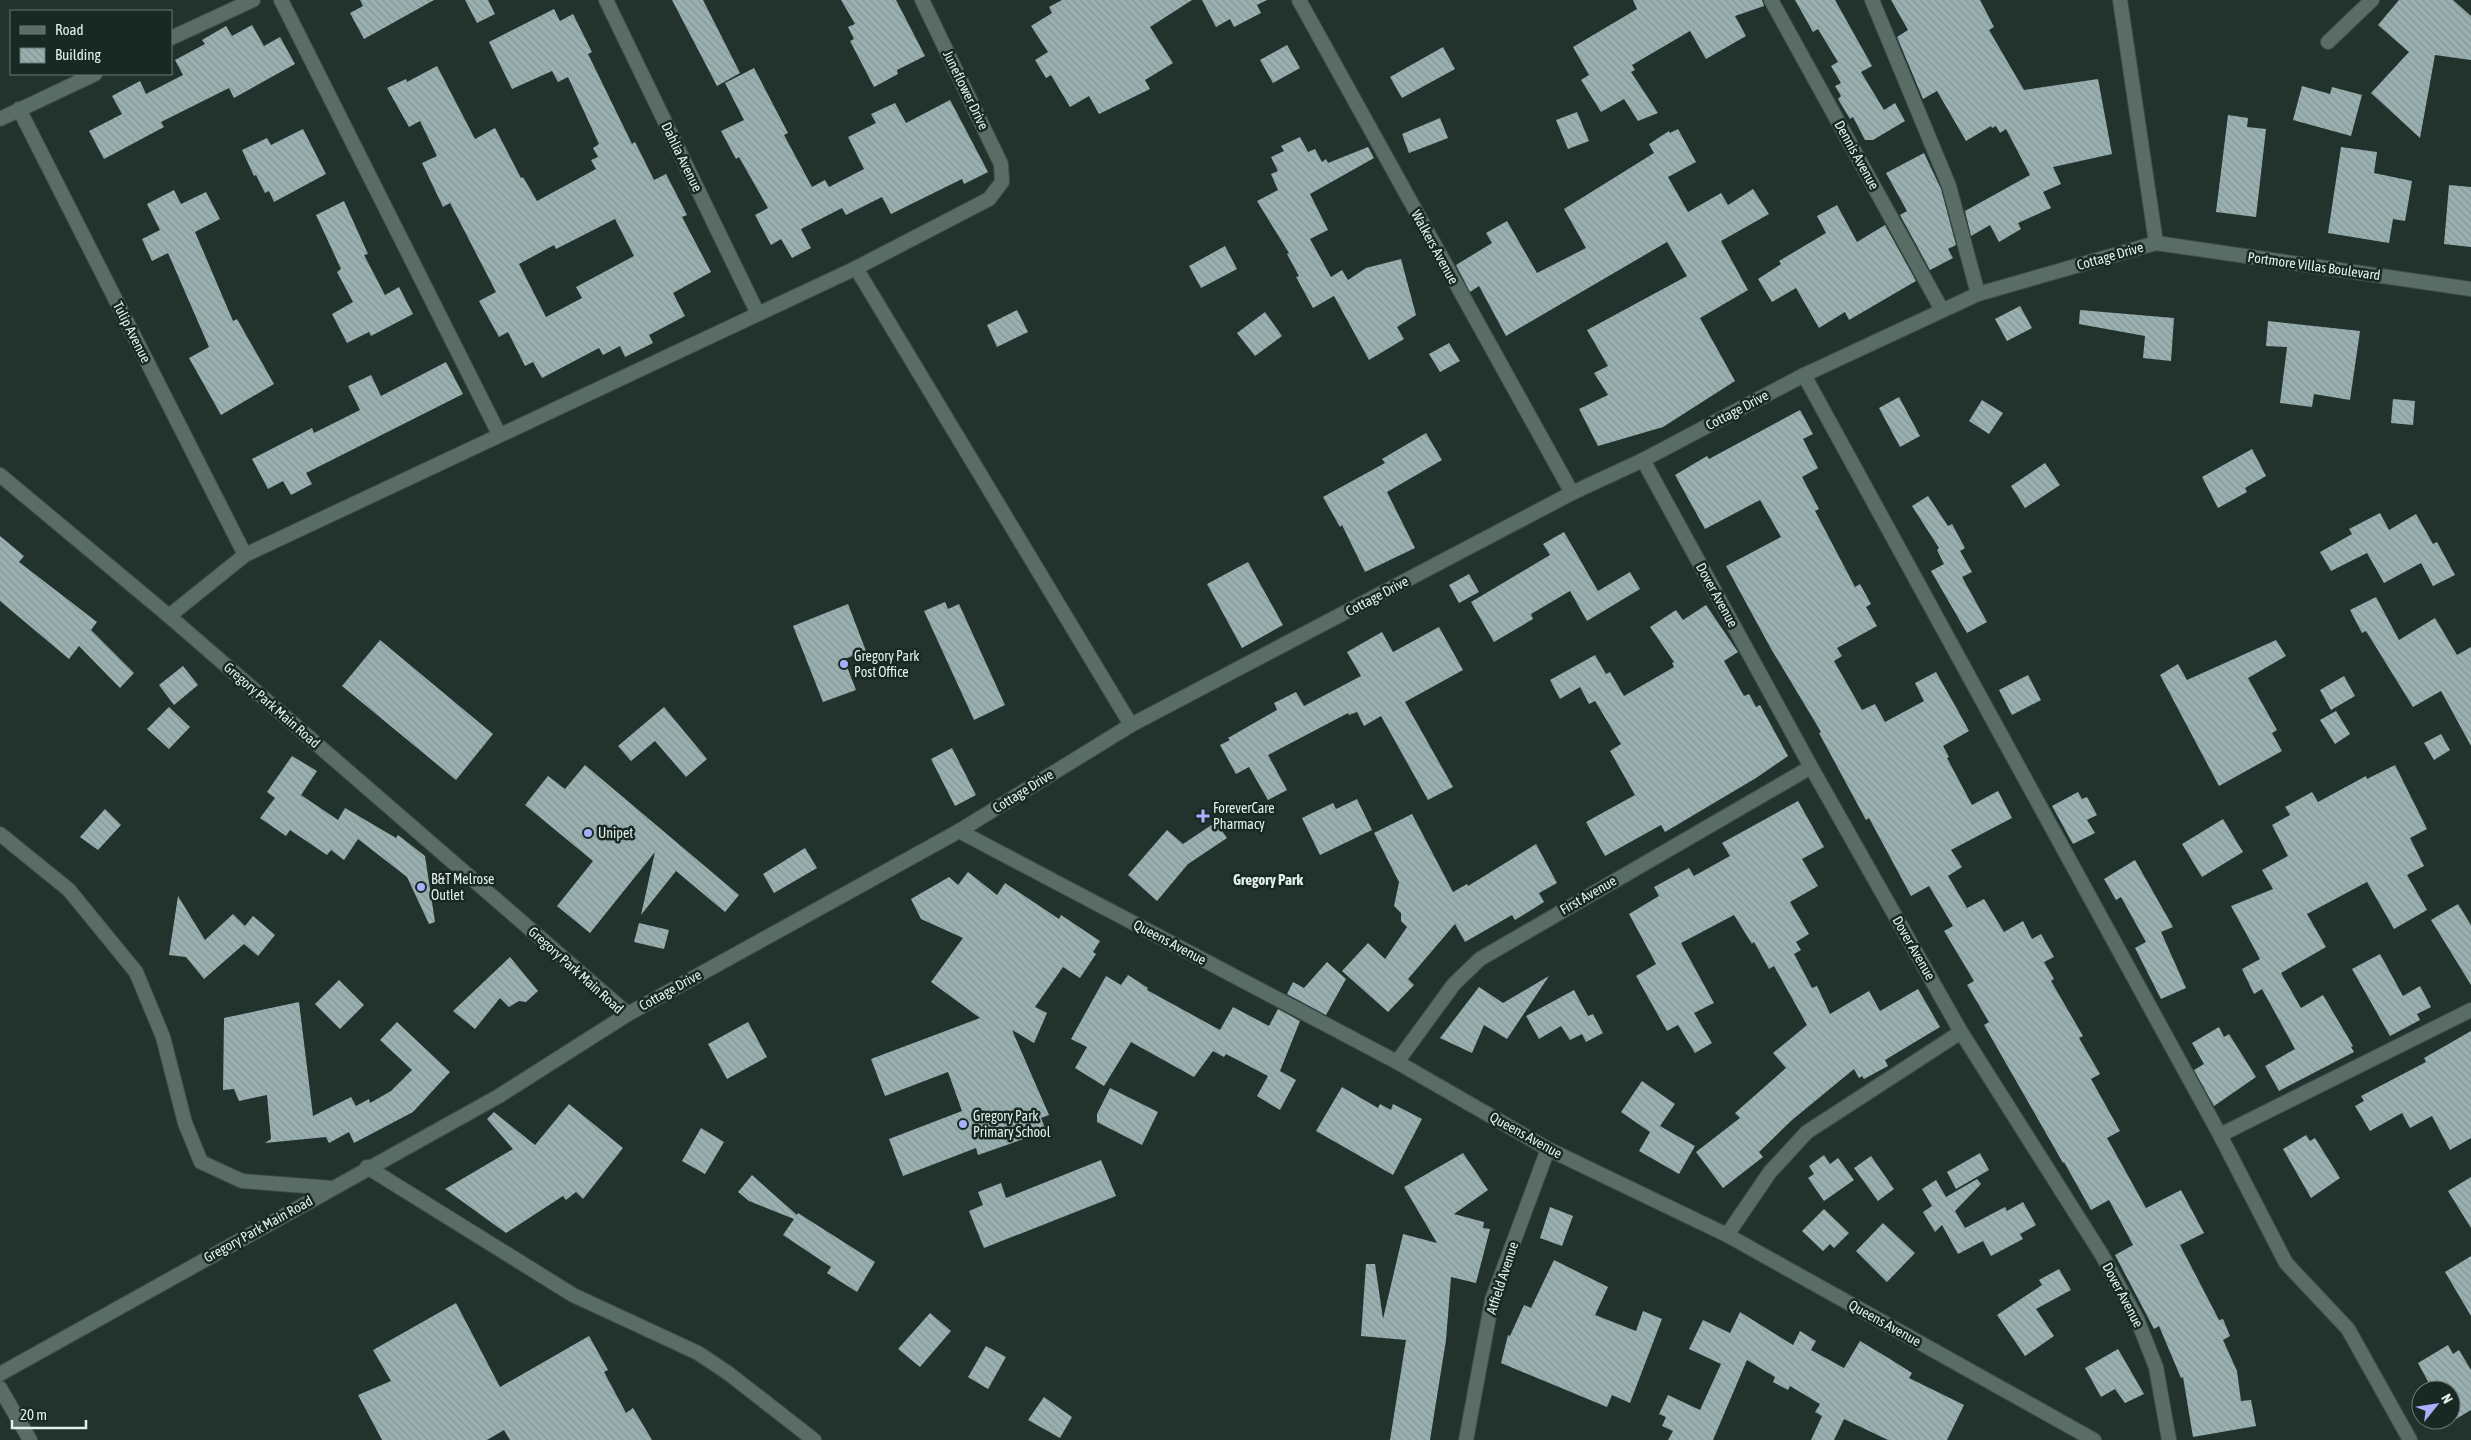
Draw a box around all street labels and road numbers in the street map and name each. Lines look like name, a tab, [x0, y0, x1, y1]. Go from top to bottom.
street label: Juneflower Drive	[940, 48, 992, 132]
street label: Dennis Avenue	[1831, 118, 1883, 192]
street label: Dahlia Avenue	[658, 120, 706, 194]
street label: Walkers Avenue	[1408, 207, 1462, 287]
street label: Cottage Drive	[2075, 239, 2145, 273]
street label: Portmore Villas Boulevard	[2247, 249, 2381, 283]
street label: Tulip Avenue	[110, 299, 154, 365]
street label: Cottage Drive	[1703, 387, 1771, 433]
street label: Dover Avenue	[1693, 560, 1741, 630]
street label: Cottage Drive	[1343, 573, 1411, 619]
street label: Gregory Park Main Road	[221, 659, 323, 751]
street label: Cottage Drive	[990, 766, 1056, 816]
street label: First Avenue	[1557, 872, 1619, 918]
street label: Dover Avenue	[1889, 913, 1939, 983]
street label: Queens Avenue	[1131, 916, 1209, 968]
street label: Gregory Park Main Road	[525, 923, 627, 1017]
street label: Cottage Drive	[636, 966, 704, 1014]
street label: Queens Avenue	[1487, 1109, 1565, 1161]
street label: Gregory Park Main Road	[201, 1192, 315, 1266]
street label: Atfield Avenue	[1483, 1240, 1521, 1316]
street label: Dover Avenue	[2099, 1260, 2147, 1330]
street label: Queens Avenue	[1846, 1297, 1924, 1349]

